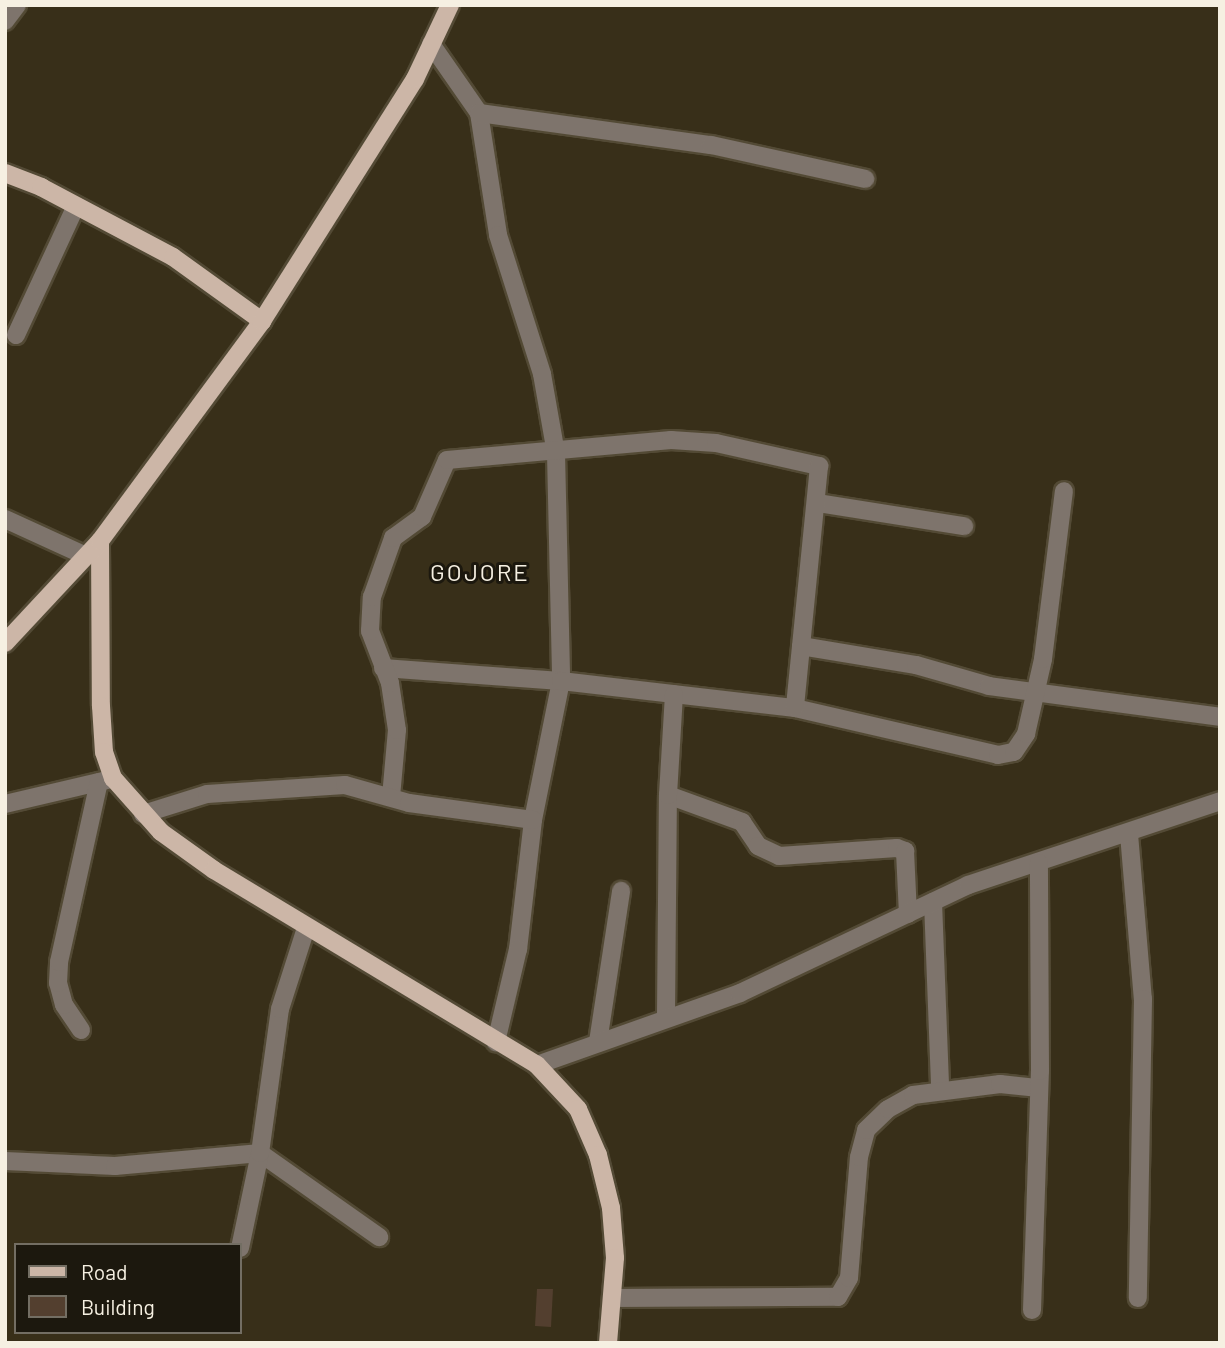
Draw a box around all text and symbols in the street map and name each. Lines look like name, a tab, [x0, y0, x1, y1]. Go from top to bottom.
district label: GOJORE	[431, 558, 529, 586]
legend	[14, 1243, 242, 1334]
text: Road	[81, 1259, 127, 1284]
text: Building	[81, 1294, 155, 1319]

